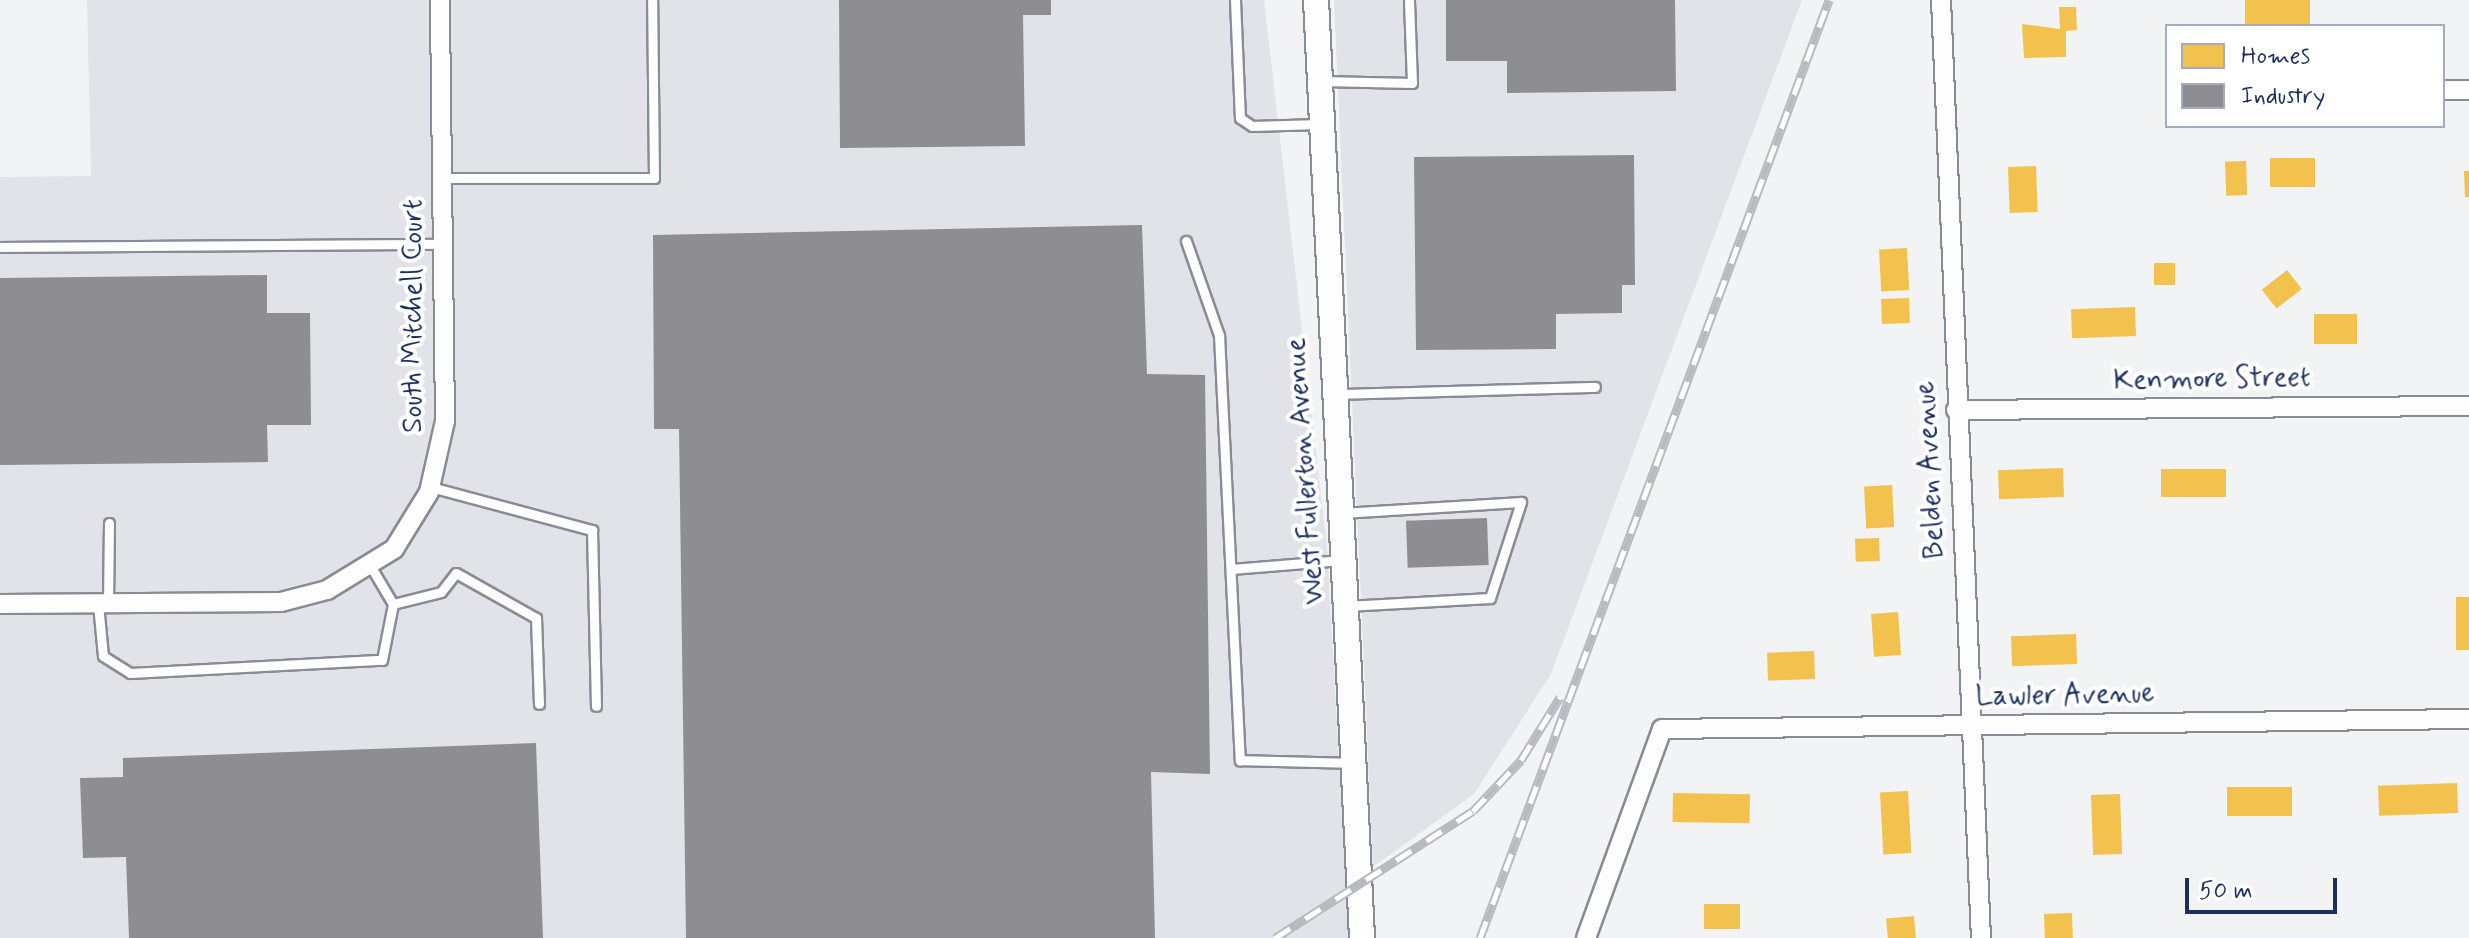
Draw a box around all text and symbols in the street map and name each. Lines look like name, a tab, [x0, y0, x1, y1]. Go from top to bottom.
legend	[2165, 24, 2445, 128]
text: Homes	[2241, 41, 2310, 72]
text: Industry	[2241, 81, 2325, 112]
street label: South Mitchell Court	[397, 196, 431, 436]
street label: West Fullerton Avenue	[1280, 337, 1332, 605]
street label: Kenmore Street	[2111, 361, 2313, 399]
street label: Belden Avenue	[1910, 382, 1952, 558]
street label: Lawler Avenue	[1977, 678, 2153, 714]
scale bar	[2189, 862, 2341, 912]
text: 50 m	[2199, 876, 2253, 907]

